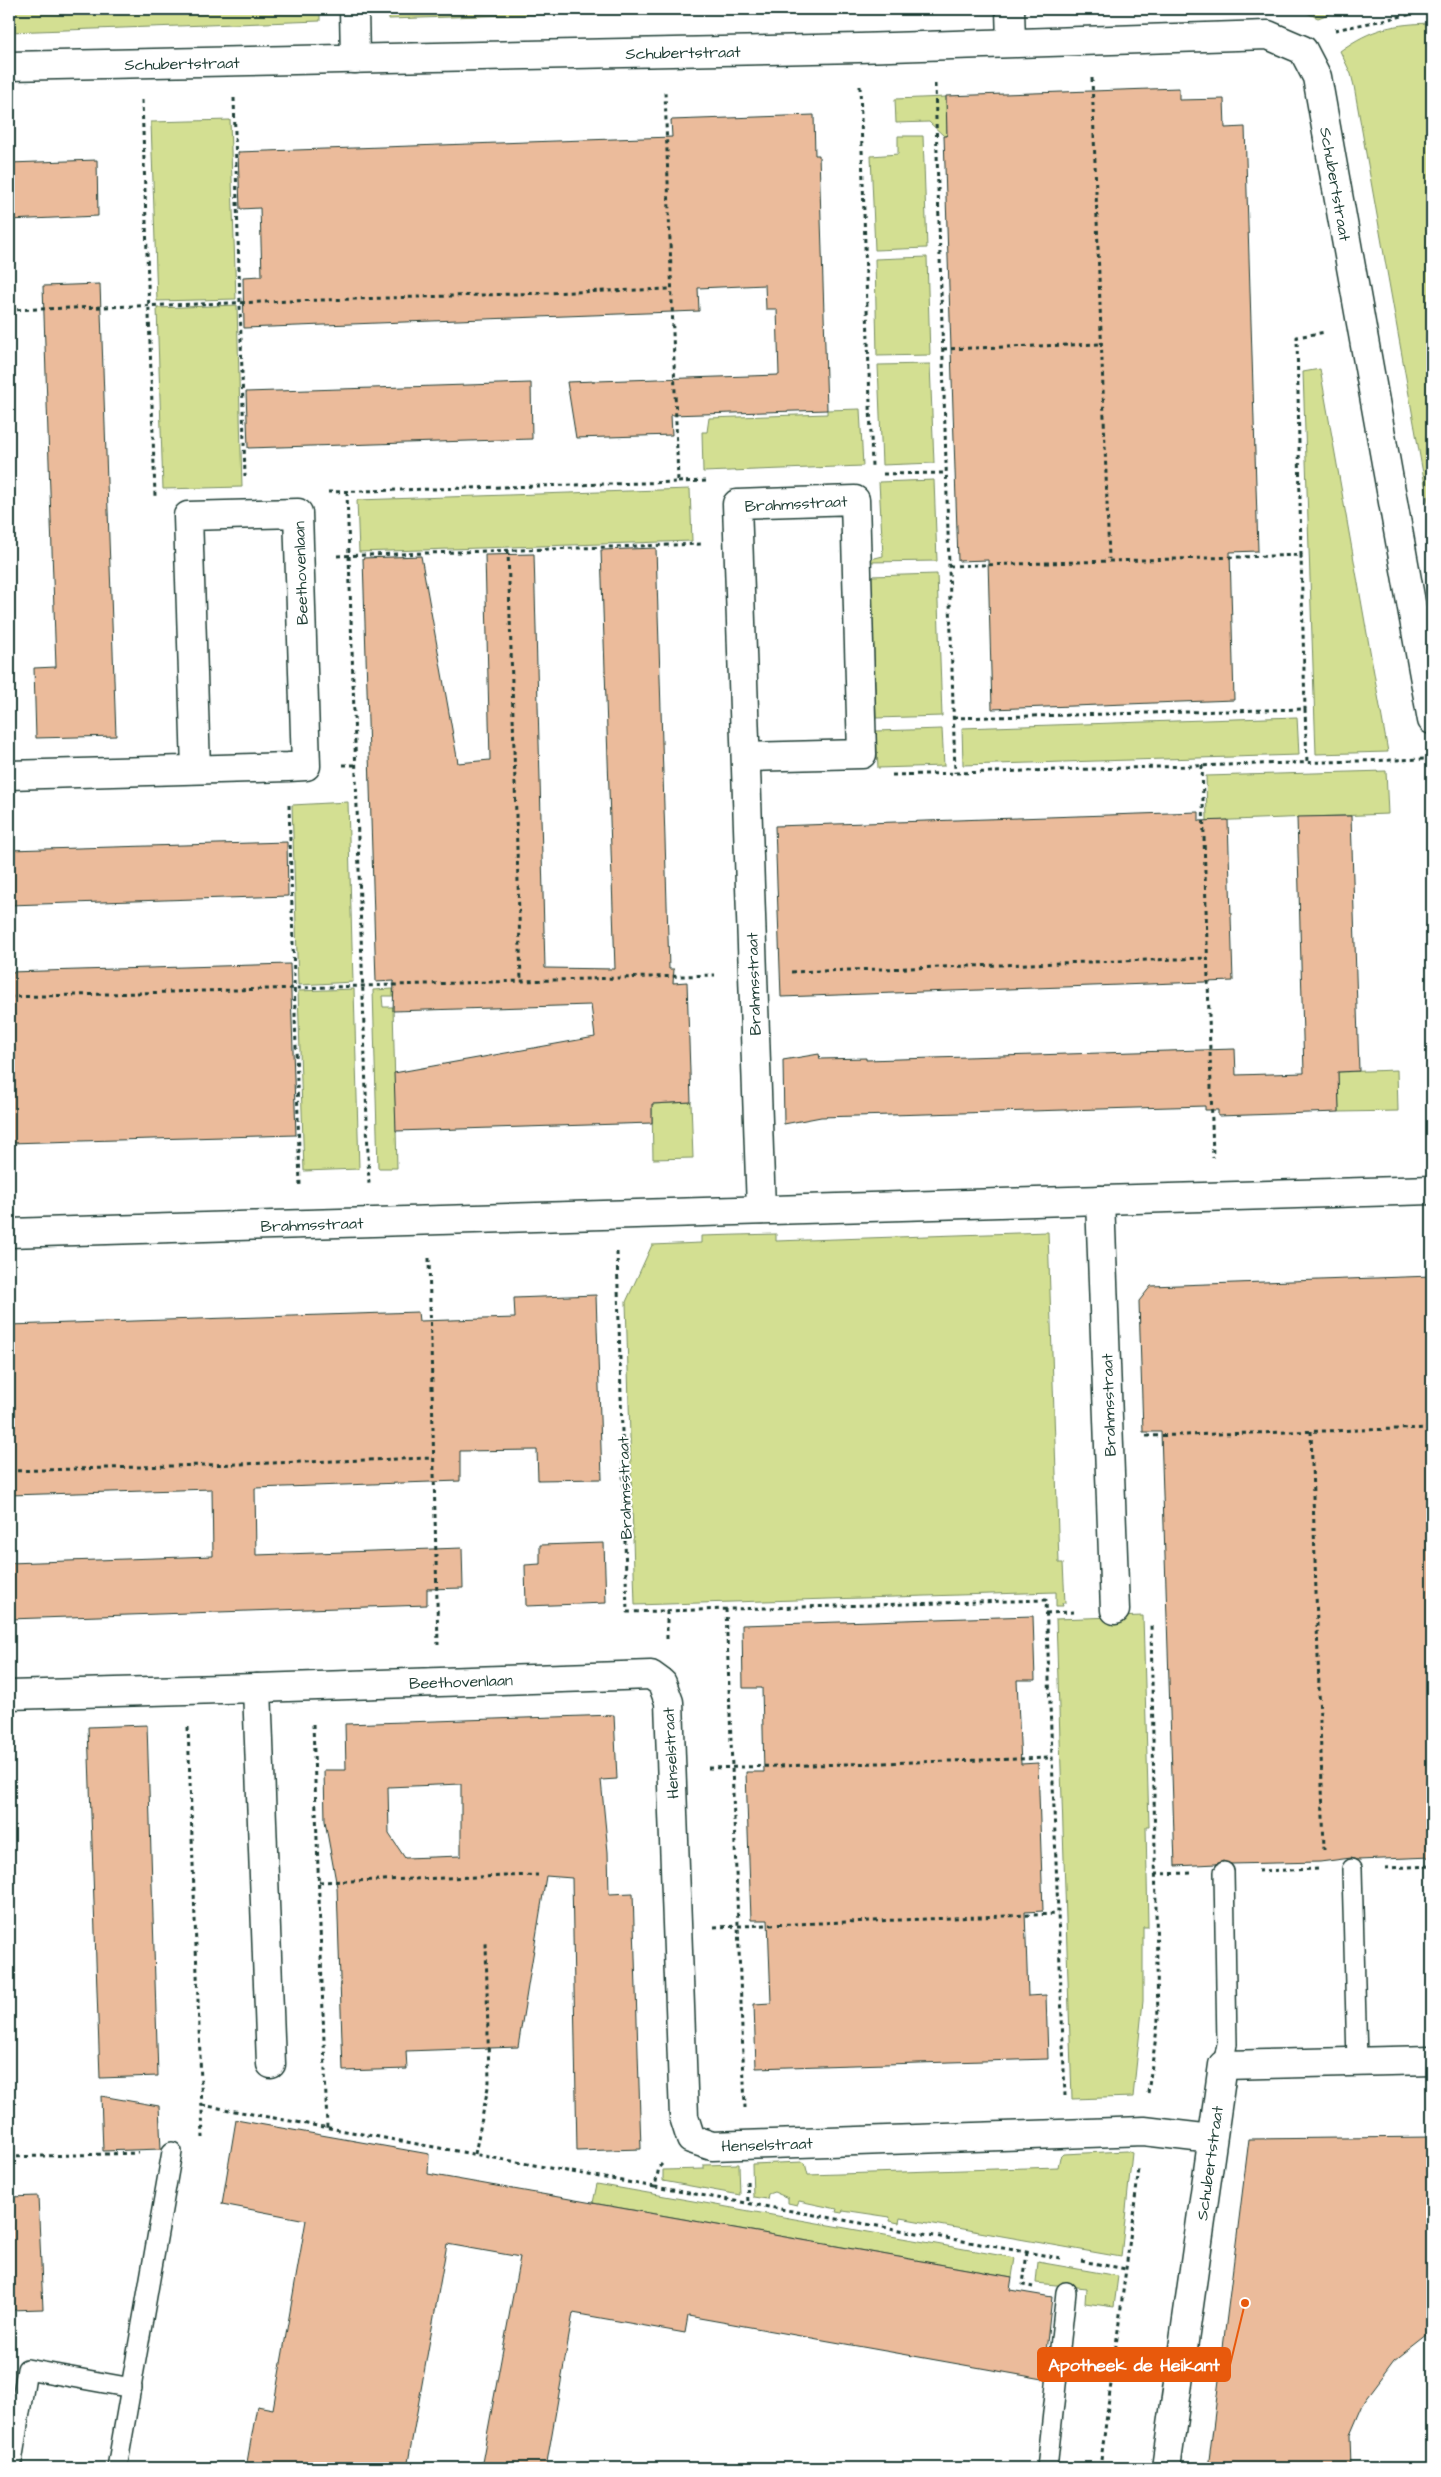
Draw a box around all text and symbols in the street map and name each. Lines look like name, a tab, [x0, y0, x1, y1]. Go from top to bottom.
street label: Schubertstraat	[625, 41, 741, 65]
street label: Schubertstraat	[124, 52, 240, 76]
street label: Schubertstraat	[1314, 125, 1356, 243]
street label: Brahmsstraat	[744, 490, 849, 518]
street label: Beethovenlaan	[288, 521, 314, 625]
street label: Brahmsstraat	[741, 932, 767, 1036]
street label: Brahmsstraat	[260, 1212, 364, 1238]
street label: Brahmsstraat	[1096, 1353, 1122, 1457]
street label: Brahmsstraat	[612, 1436, 638, 1540]
street label: Beethovenlaan	[409, 1669, 513, 1695]
street label: Henselstraat	[658, 1706, 684, 1799]
street label: Schubertstraat	[1191, 2104, 1229, 2222]
street label: Henselstraat	[721, 2132, 814, 2158]
callout: Apotheek de Heikant	[1038, 2348, 1230, 2381]
text: Apotheek de Heikant	[1048, 2353, 1221, 2378]

